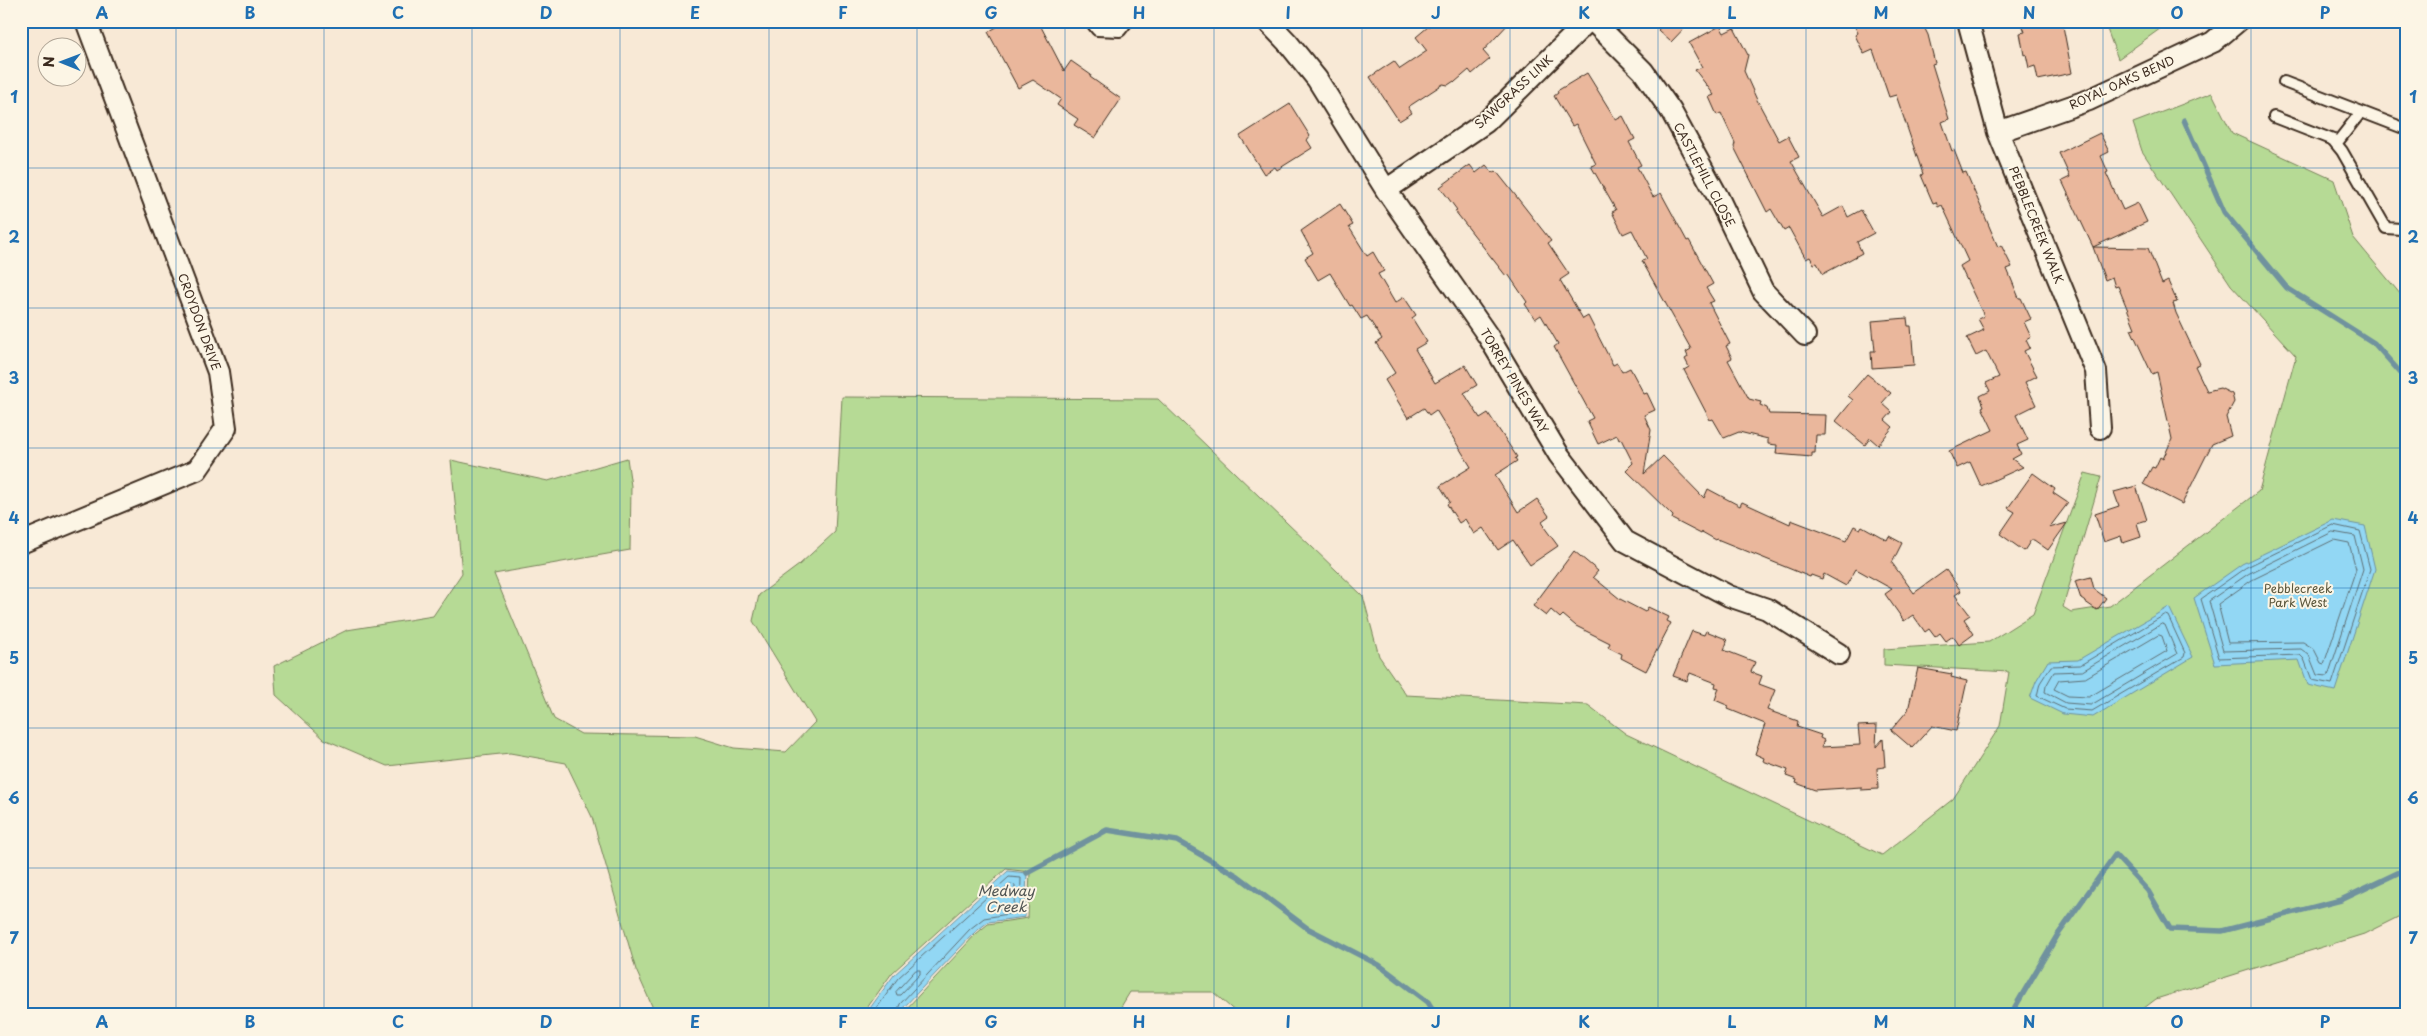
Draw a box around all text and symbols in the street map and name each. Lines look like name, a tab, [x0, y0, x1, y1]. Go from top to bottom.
text: A	[96, 0, 109, 24]
text: B	[245, 0, 256, 24]
text: C	[392, 0, 404, 24]
text: D	[540, 0, 552, 24]
text: E	[690, 0, 700, 24]
text: F	[838, 0, 848, 24]
text: G	[984, 0, 998, 24]
text: H	[1133, 0, 1145, 24]
text: I	[1285, 0, 1291, 24]
text: J	[1431, 0, 1441, 24]
text: K	[1578, 0, 1590, 24]
text: L	[1727, 0, 1737, 24]
text: M	[1873, 0, 1889, 24]
text: N	[2023, 0, 2035, 24]
text: O	[2171, 0, 2184, 24]
text: P	[2320, 0, 2331, 24]
north arrow	[38, 38, 88, 88]
street label: SAWGRASS LINK	[1470, 50, 1557, 132]
street label: ROYAL OAKS BEND	[2066, 51, 2177, 113]
text: N	[38, 56, 59, 67]
text: 1	[10, 84, 18, 108]
text: 1	[2409, 84, 2417, 108]
street label: CASTLEHILL CLOSE	[1670, 119, 1740, 230]
street label: PEBBLECREEK WALK	[2005, 163, 2069, 286]
text: 2	[8, 224, 20, 248]
text: 2	[2407, 224, 2419, 248]
street label: CROYDON DRIVE	[174, 271, 226, 373]
street label: TORREY PINES WAY	[1476, 325, 1554, 437]
text: 3	[9, 365, 19, 389]
text: 3	[2408, 365, 2418, 389]
text: 4	[9, 505, 20, 529]
text: 4	[2408, 505, 2419, 529]
park label: Pebblecreek Park West	[2264, 579, 2332, 611]
text: 5	[9, 645, 19, 669]
text: 5	[2408, 645, 2418, 669]
text: 6	[8, 785, 20, 809]
text: 6	[2407, 785, 2419, 809]
water label: Medway Creek	[978, 880, 1035, 917]
text: 7	[9, 925, 19, 949]
text: 7	[2408, 925, 2418, 949]
text: A	[96, 1009, 109, 1033]
text: B	[245, 1009, 256, 1033]
text: C	[392, 1009, 404, 1033]
text: D	[540, 1009, 552, 1033]
text: E	[690, 1009, 700, 1033]
text: F	[838, 1009, 848, 1033]
text: G	[984, 1009, 998, 1033]
text: H	[1133, 1009, 1145, 1033]
text: I	[1285, 1009, 1291, 1033]
text: J	[1431, 1009, 1441, 1033]
text: K	[1578, 1009, 1590, 1033]
text: L	[1727, 1009, 1737, 1033]
text: M	[1873, 1009, 1889, 1033]
text: N	[2023, 1009, 2035, 1033]
text: O	[2171, 1009, 2184, 1033]
text: P	[2320, 1009, 2331, 1033]

